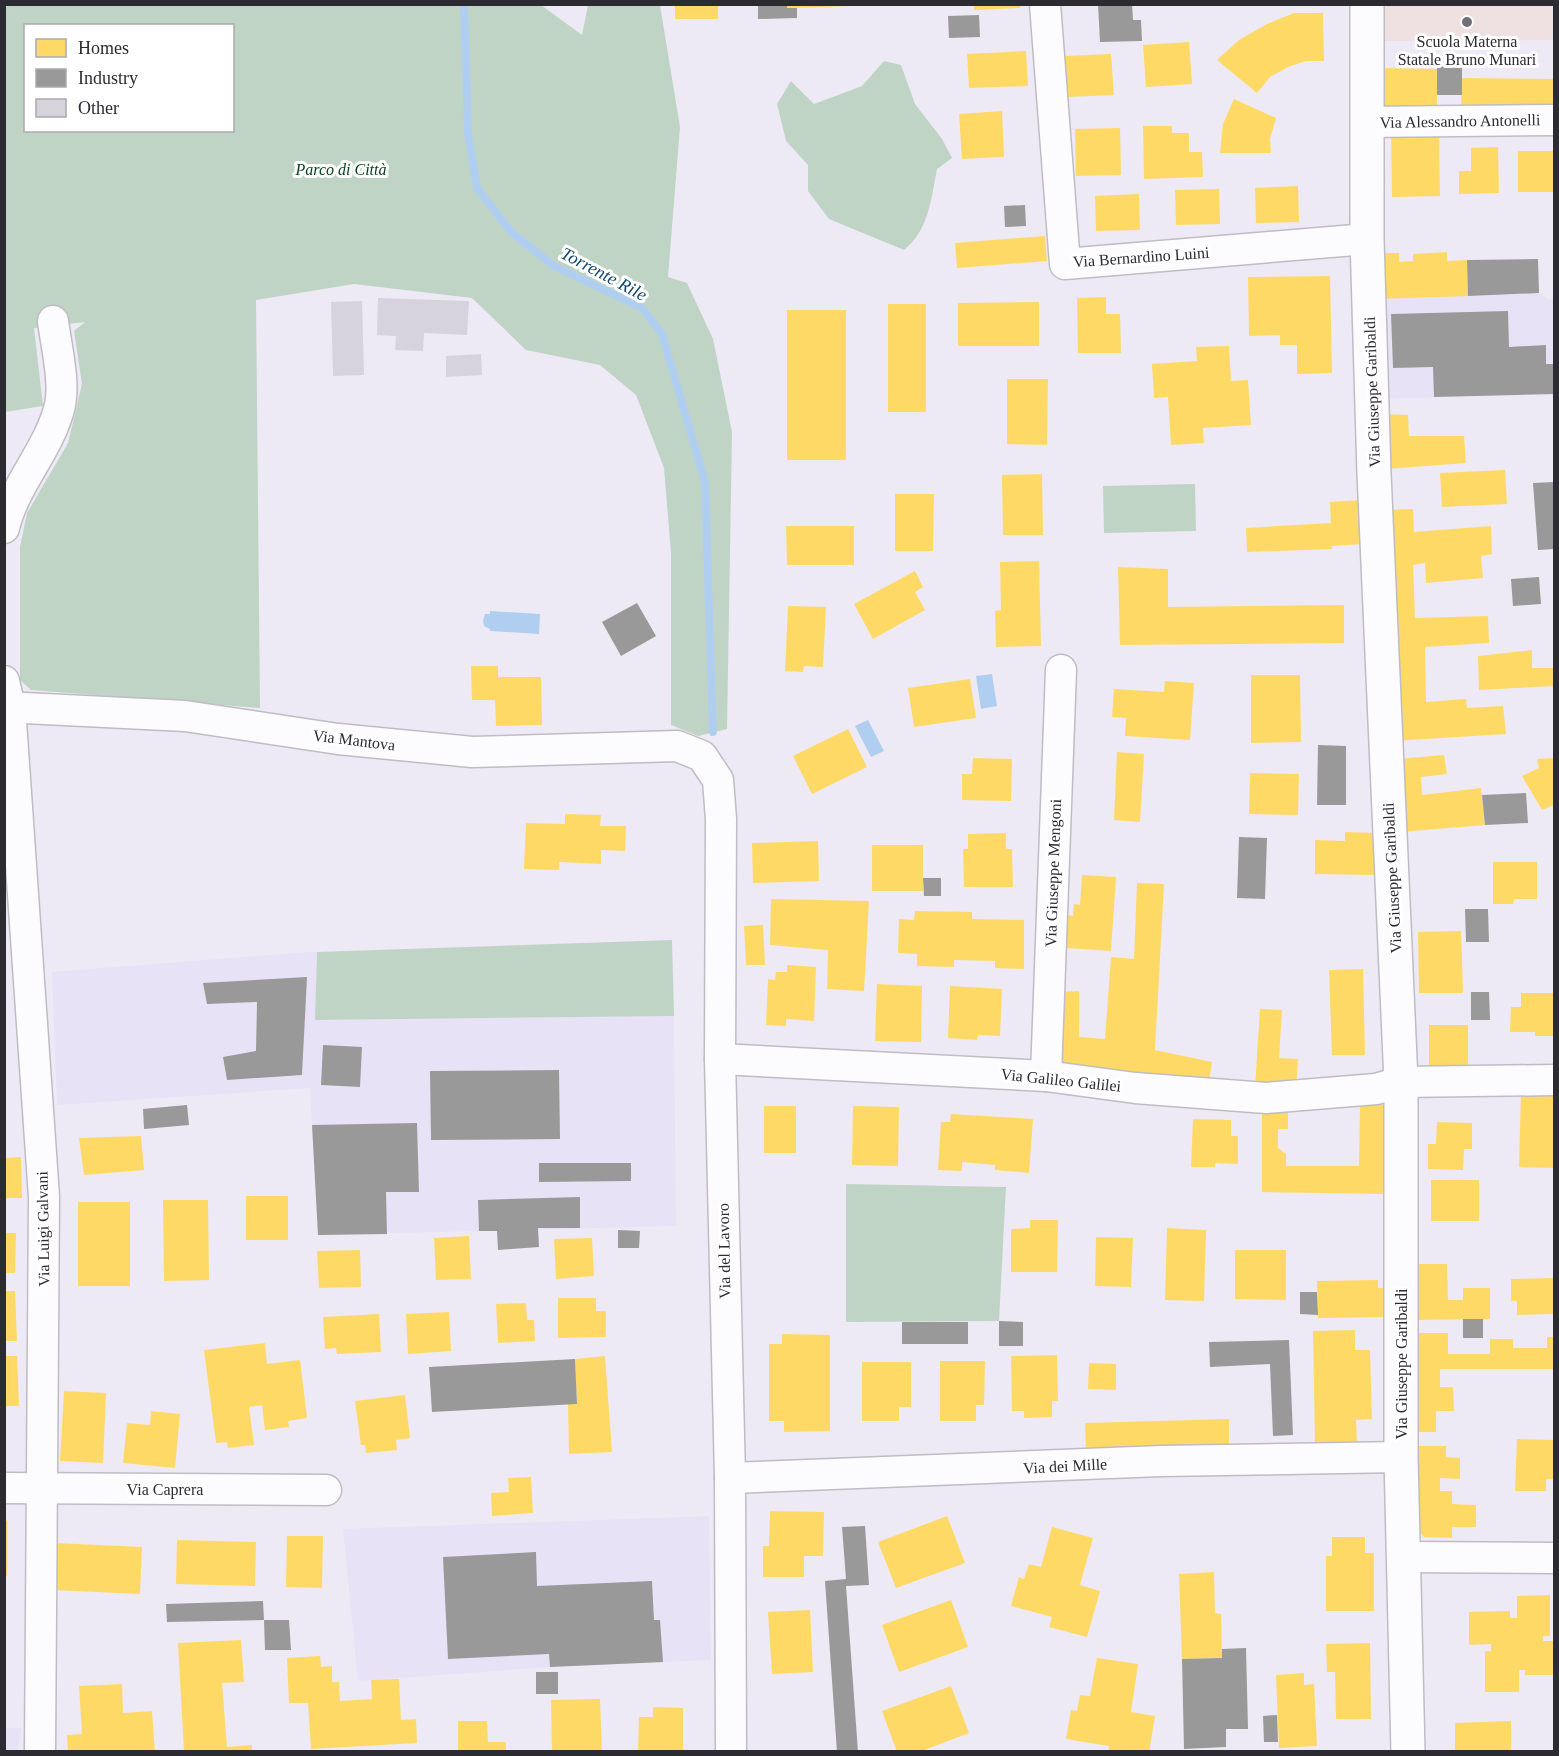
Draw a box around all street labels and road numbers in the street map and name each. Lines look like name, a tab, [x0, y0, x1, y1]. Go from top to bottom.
street label: Via Alessandro Antonelli	[1379, 111, 1541, 131]
street label: Via Bernardino Luini	[1072, 244, 1210, 270]
street label: Via Giuseppe Garibaldi	[1361, 316, 1384, 468]
street label: Via Mantova	[312, 727, 396, 753]
street label: Via Giuseppe Mengoni	[1042, 798, 1065, 947]
street label: Via Giuseppe Garibaldi	[1380, 802, 1405, 954]
street label: Via Galileo Galilei	[1000, 1065, 1122, 1095]
street label: Via Luigi Galvani	[33, 1171, 54, 1287]
street label: Via del Lavoro	[715, 1203, 733, 1299]
street label: Via Giuseppe Garibaldi	[1393, 1288, 1411, 1440]
street label: Via dei Mille	[1022, 1455, 1108, 1477]
street label: Via Caprera	[127, 1481, 203, 1499]

